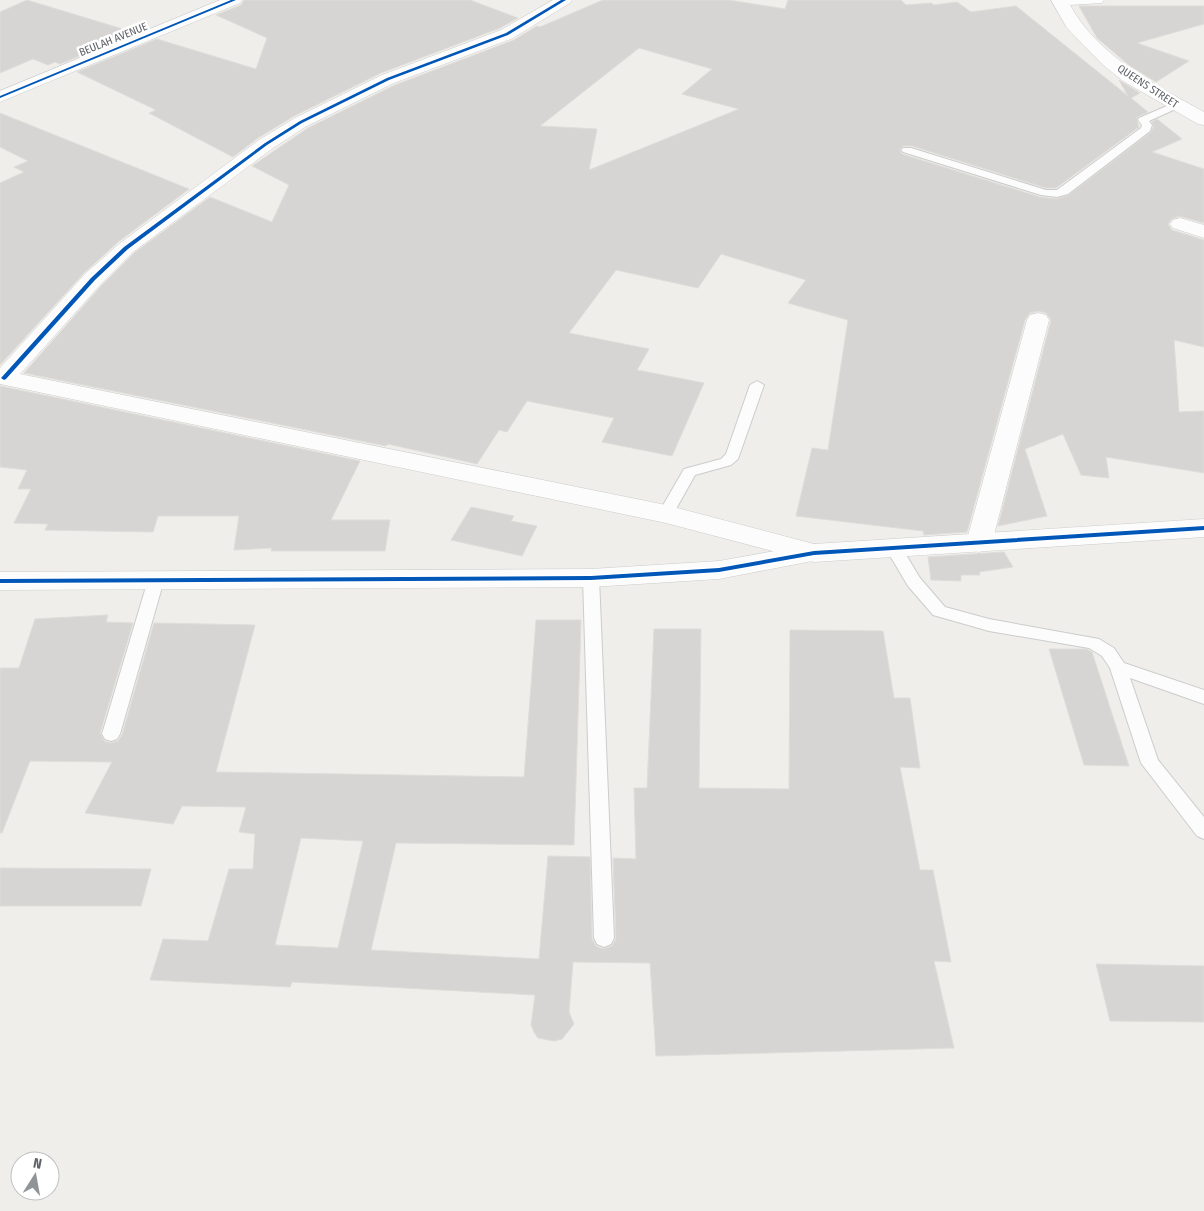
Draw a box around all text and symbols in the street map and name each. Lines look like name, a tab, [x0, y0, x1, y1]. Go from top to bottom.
street label: BEULAH AVENUE	[77, 20, 149, 59]
street label: QUEENS STREET	[1115, 62, 1181, 111]
north arrow	[10, 1151, 60, 1201]
text: N	[32, 1155, 43, 1173]

